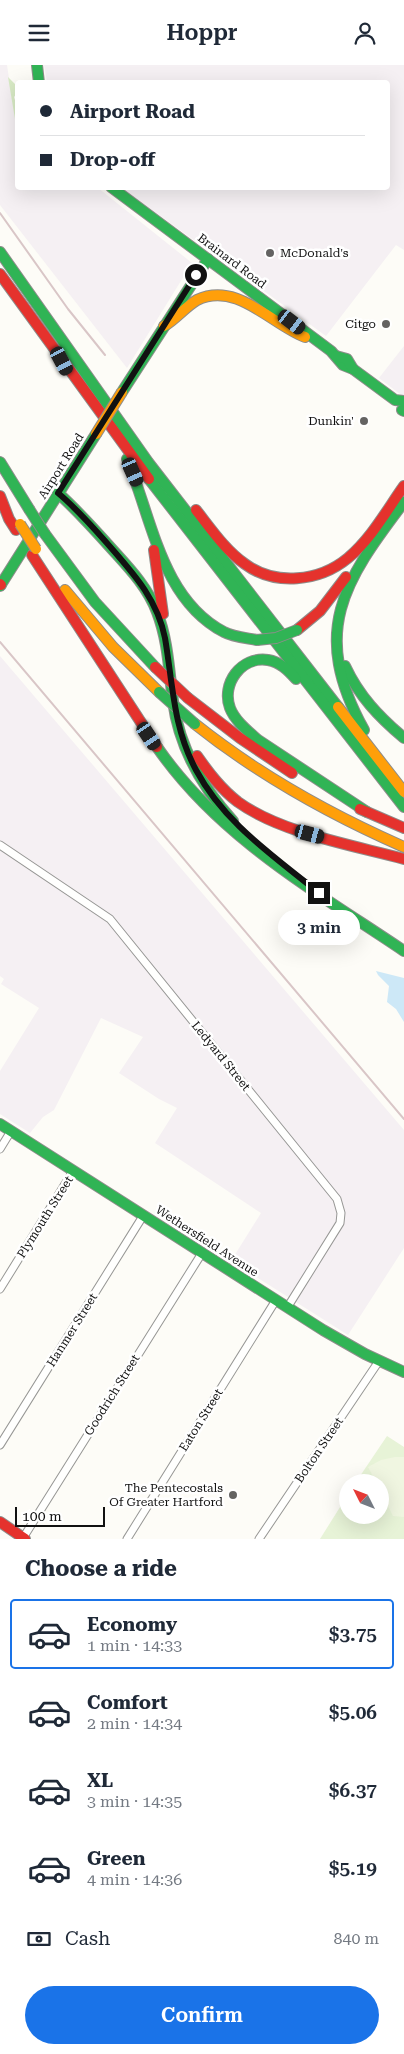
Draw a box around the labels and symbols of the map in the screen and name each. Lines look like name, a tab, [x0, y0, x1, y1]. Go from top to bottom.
street label: Brainard Road	[195, 231, 269, 292]
place label: McDonald's	[280, 246, 349, 260]
marker: McDonald's	[264, 247, 276, 259]
route start	[185, 264, 207, 286]
car	[275, 307, 308, 337]
place label: Citgo	[345, 317, 376, 331]
marker: Citgo	[380, 318, 392, 330]
car	[48, 344, 75, 378]
place label: Dunkin'	[308, 414, 354, 428]
marker: Dunkin'	[358, 415, 370, 427]
street label: Airport Road	[35, 430, 87, 501]
car	[120, 455, 145, 489]
car	[134, 719, 163, 753]
car	[293, 823, 326, 845]
route end	[308, 882, 330, 904]
callout: 3 min	[278, 911, 360, 945]
street label: Ledyard Street	[189, 1019, 254, 1094]
street label: Plymouth Street	[14, 1173, 76, 1261]
street label: Wethersfield Avenue	[153, 1203, 261, 1280]
street label: Hanmer Street	[44, 1290, 100, 1369]
street label: Goodrich Street	[82, 1352, 143, 1438]
street label: Eaton Street	[176, 1386, 226, 1454]
street label: Bolton Street	[292, 1414, 346, 1485]
north arrow	[339, 1474, 389, 1524]
place label: The Pentecostals Of Greater Hartford	[109, 1481, 223, 1509]
marker: The Pentecostals Of Greater Hartford	[227, 1489, 239, 1501]
scale bar	[15, 1504, 105, 1527]

